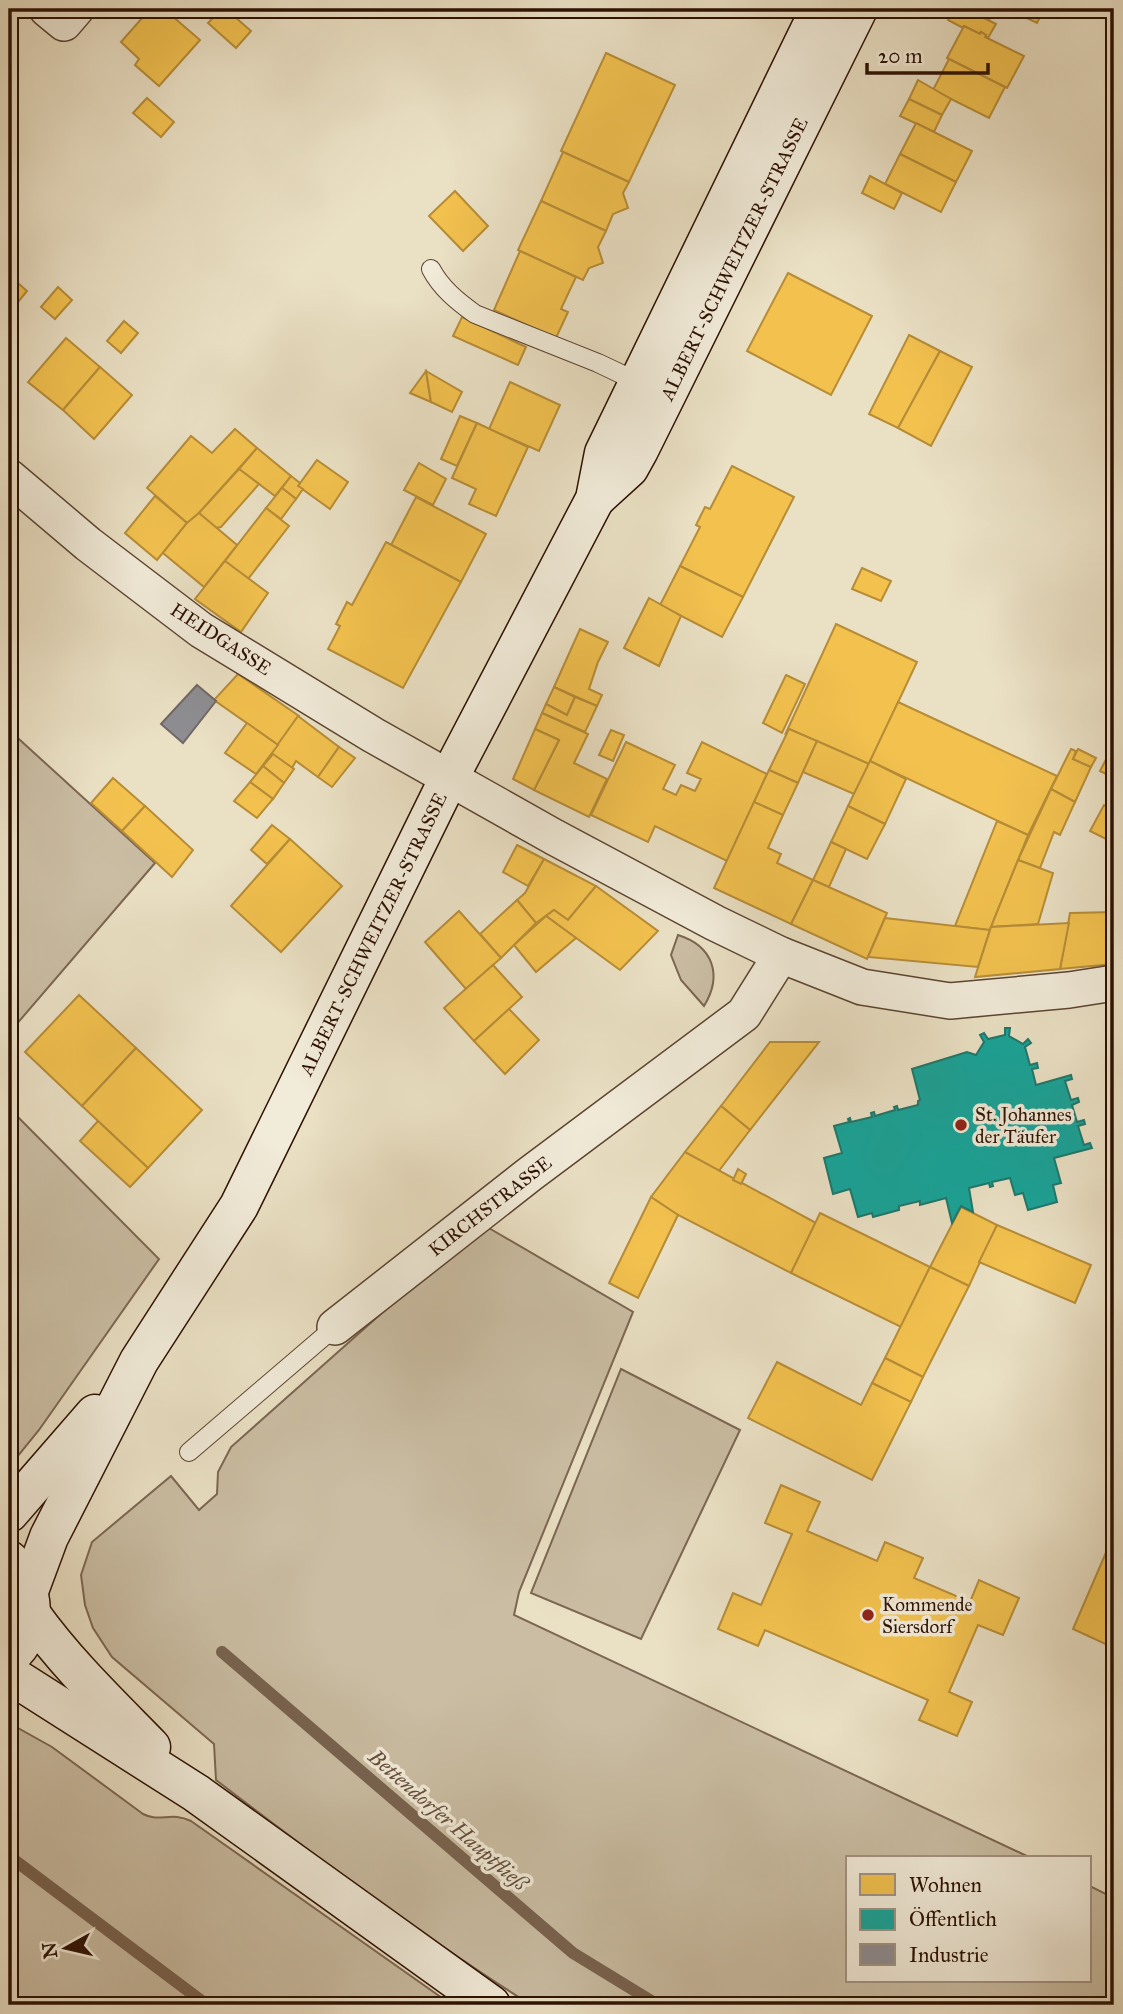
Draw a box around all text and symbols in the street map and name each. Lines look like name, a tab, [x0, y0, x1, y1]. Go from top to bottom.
scale bar	[867, 32, 988, 76]
text: 20 m	[878, 43, 923, 69]
street label: ALBERT-SCHWEITZER-STRASSE	[655, 113, 813, 405]
street label: HEIDGASSE	[166, 598, 276, 680]
street label: ALBERT-SCHWEITZER-STRASSE	[294, 788, 452, 1080]
place label: St. Johannes der Täufer	[975, 1103, 1072, 1148]
marker: St. Johannes der Täufer	[953, 1117, 969, 1133]
street label: KIRCHSTRASSE	[424, 1151, 556, 1261]
place label: Kommende Siersdorf	[882, 1593, 972, 1638]
marker: Kommende Siersdorf	[860, 1607, 876, 1623]
water label: Bettendorfer Hauptfließ	[362, 1743, 535, 1898]
legend	[846, 1856, 1092, 1982]
text: Wohnen	[909, 1872, 982, 1898]
text: Öffentlich	[909, 1906, 997, 1932]
north arrow	[32, 1912, 102, 1982]
text: N	[37, 1941, 62, 1960]
text: Industrie	[909, 1942, 989, 1968]

